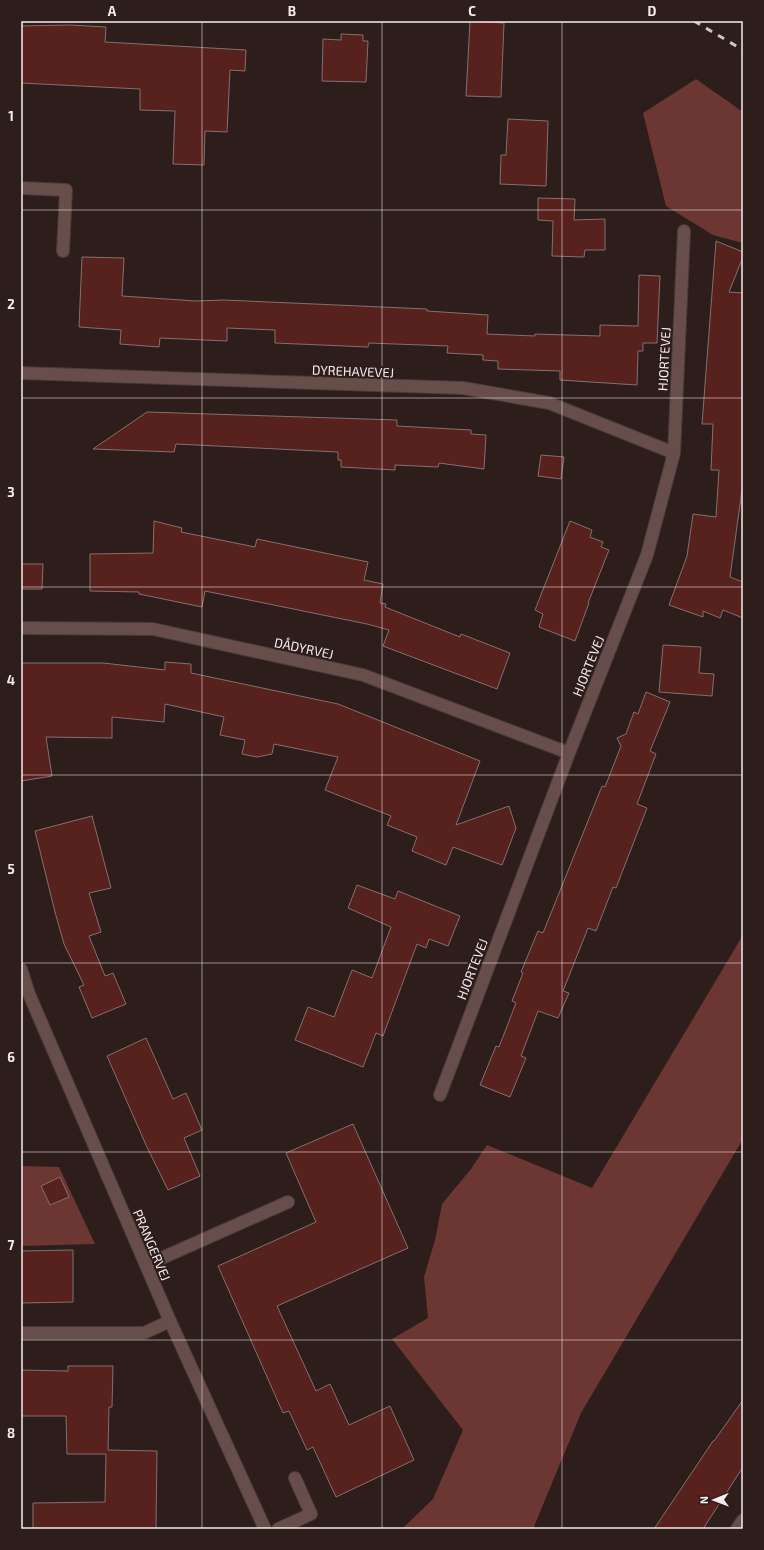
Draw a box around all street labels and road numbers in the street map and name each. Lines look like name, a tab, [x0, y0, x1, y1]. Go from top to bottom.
street label: HJORTEVEJ	[654, 327, 674, 391]
street label: DYREHAVEVEJ	[312, 362, 394, 380]
street label: HJORTEVEJ	[569, 633, 607, 699]
street label: DÅDYRVEJ	[273, 634, 335, 662]
street label: HJORTEVEJ	[453, 936, 491, 1002]
street label: PRANGERVEJ	[130, 1207, 174, 1283]

